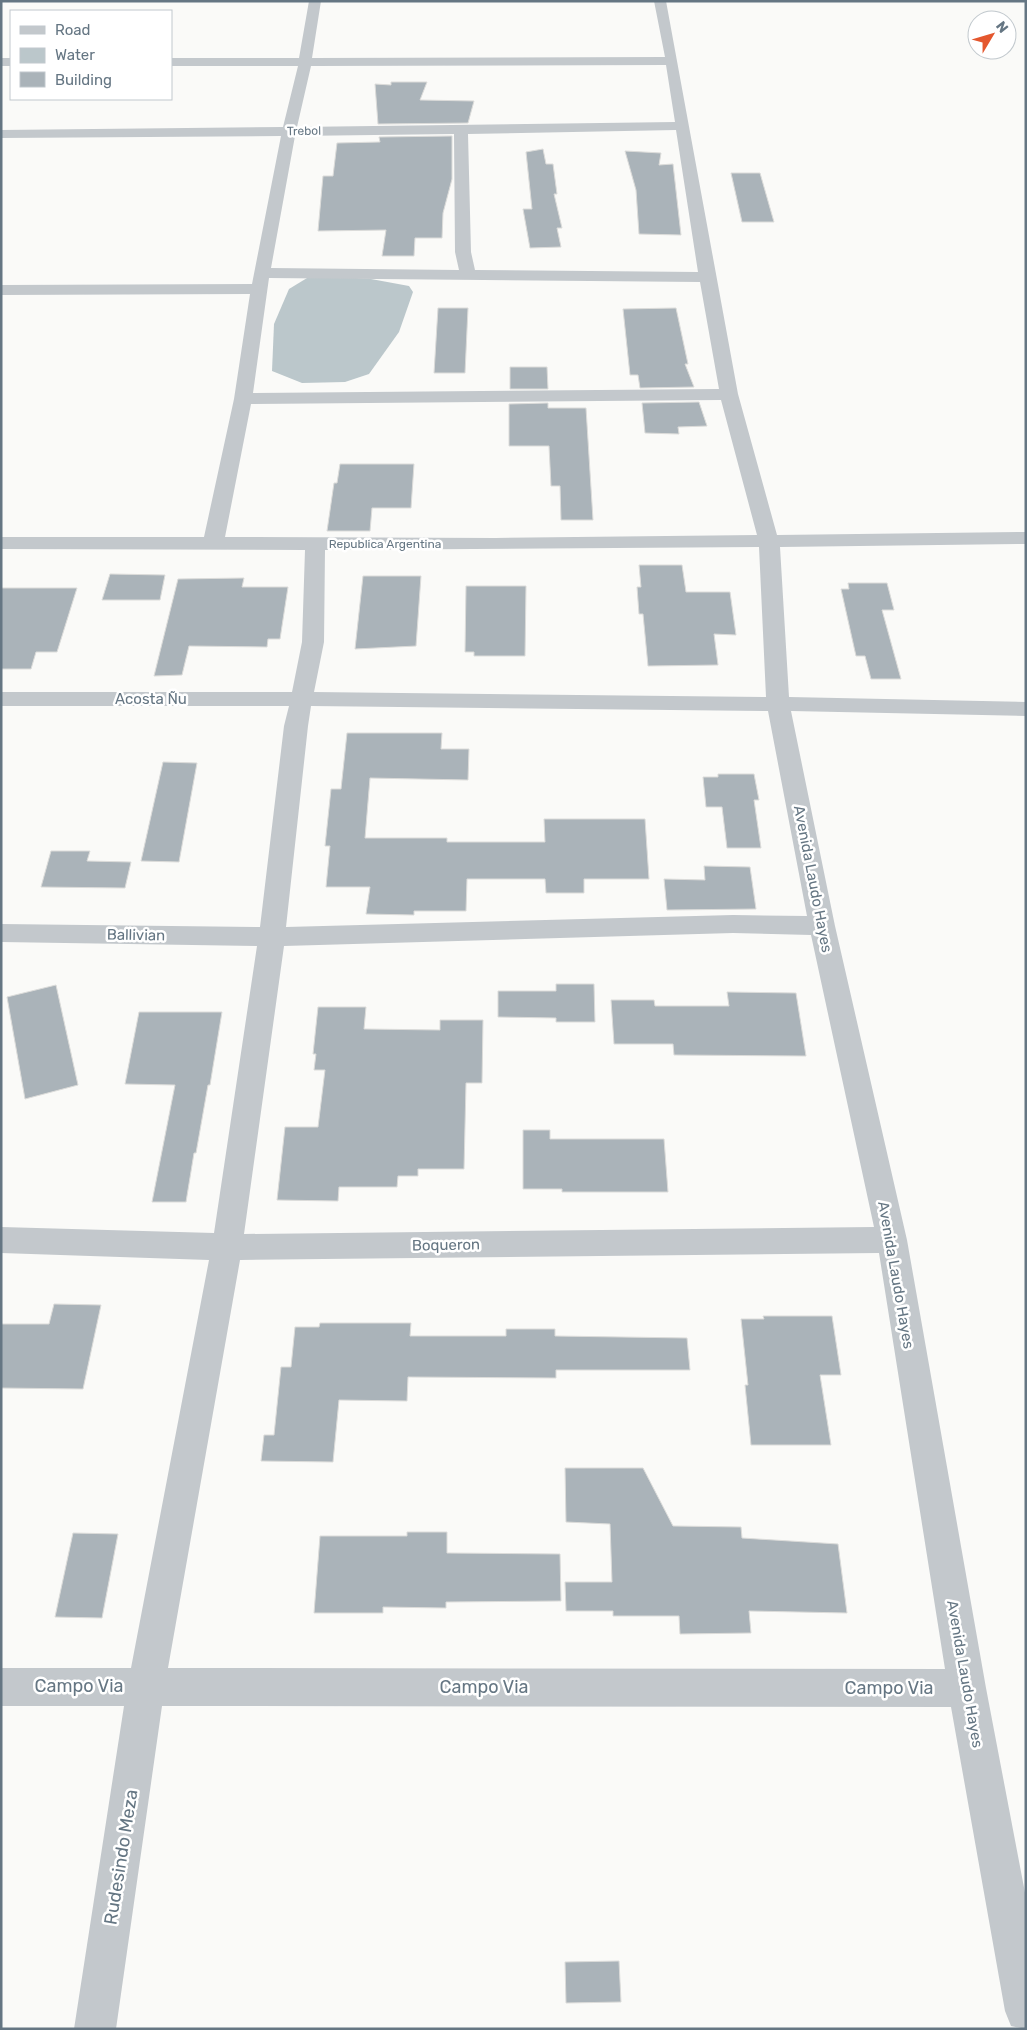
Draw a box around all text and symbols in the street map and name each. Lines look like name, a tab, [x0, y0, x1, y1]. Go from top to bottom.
legend	[10, 10, 172, 100]
north arrow	[967, 10, 1017, 60]
text: N	[992, 18, 1012, 37]
text: Road	[55, 21, 91, 39]
text: Water	[55, 46, 95, 64]
text: Building	[55, 71, 112, 89]
street label: Trebol	[287, 124, 321, 138]
street label: Republica Argentina	[329, 537, 441, 551]
street label: Acosta Ñu	[115, 690, 187, 708]
street label: Avenida Laudo Hayes	[790, 804, 836, 954]
street label: Ballivian	[107, 925, 165, 945]
street label: Avenida Laudo Hayes	[874, 1200, 918, 1350]
street label: Boqueron	[412, 1235, 480, 1255]
street label: Avenida Laudo Hayes	[943, 1599, 987, 1749]
street label: Campo Via	[35, 1675, 123, 1697]
street label: Campo Via	[440, 1676, 528, 1698]
street label: Campo Via	[845, 1677, 933, 1699]
street label: Rudesindo Meza	[99, 1788, 143, 1926]

